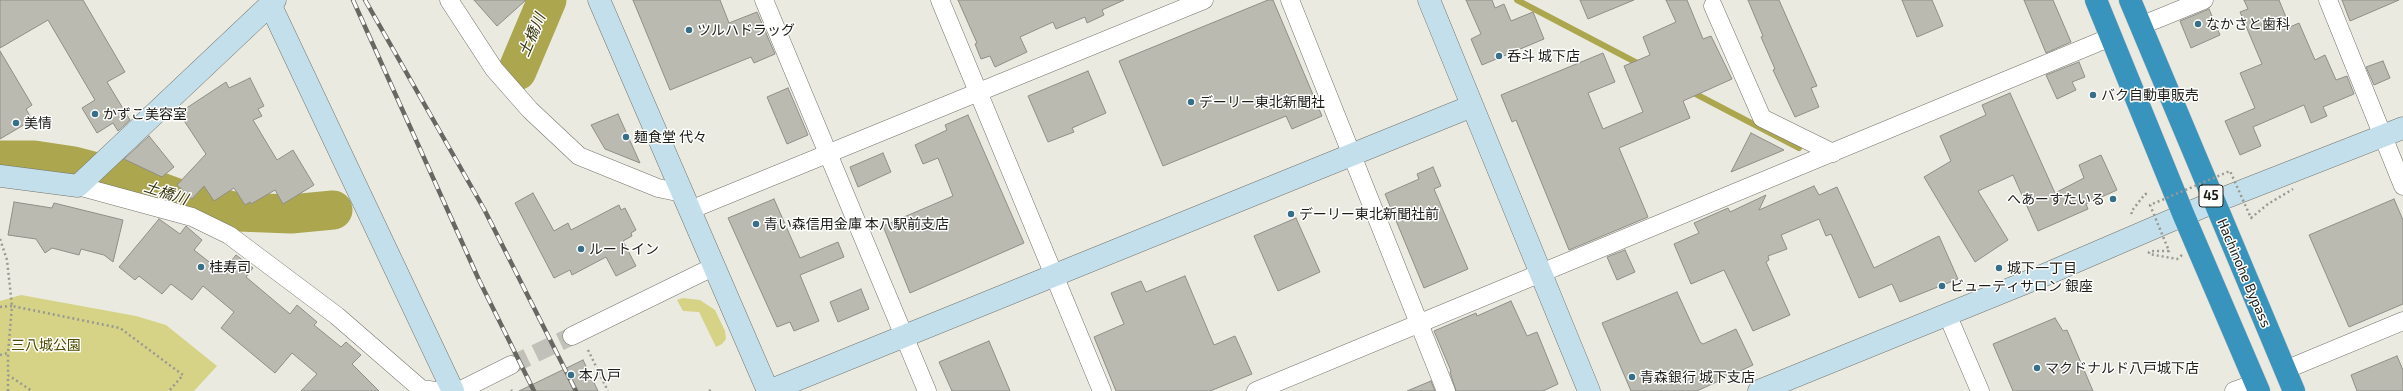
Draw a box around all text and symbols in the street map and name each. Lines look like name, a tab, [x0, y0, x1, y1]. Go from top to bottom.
water label: 土橋川	[515, 11, 549, 59]
place label: なかさと歯科	[2206, 16, 2290, 32]
marker: なかさと歯科	[2193, 19, 2203, 29]
place label: ツルハドラッグ	[697, 22, 795, 38]
marker: ツルハドラッグ	[684, 25, 694, 35]
place label: 呑斗 城下店	[1507, 48, 1580, 64]
marker: 呑斗 城下店	[1494, 51, 1504, 61]
place label: バク自動車販売	[2101, 87, 2199, 103]
marker: バク自動車販売	[2088, 90, 2098, 100]
place label: デーリー東北新聞社	[1199, 94, 1325, 110]
marker: デーリー東北新聞社	[1186, 97, 1196, 107]
place label: かずこ美容室	[103, 106, 187, 122]
marker: かずこ美容室	[90, 109, 100, 119]
place label: 美情	[24, 115, 52, 131]
marker: 美情	[11, 118, 21, 128]
place label: 麺食堂 代々	[634, 129, 707, 145]
marker: 麺食堂 代々	[621, 132, 631, 142]
water label: 土橋川	[142, 177, 190, 209]
road number: 45	[2199, 185, 2223, 207]
place label: へあーすたいる	[2007, 191, 2105, 207]
marker: へあーすたいる	[2108, 194, 2118, 204]
place label: デーリー東北新聞社前	[1299, 206, 1439, 222]
marker: デーリー東北新聞社前	[1286, 209, 1296, 219]
place label: 青い森信用金庫 本八駅前支店	[764, 216, 949, 232]
street label: Hachinohe Bypass	[2214, 216, 2274, 330]
marker: 青い森信用金庫 本八駅前支店	[751, 219, 761, 229]
place label: ルートイン	[589, 241, 659, 257]
marker: ルートイン	[576, 244, 586, 254]
place label: 桂寿司	[209, 259, 251, 275]
place label: 城下一丁目	[2007, 260, 2077, 276]
marker: 桂寿司	[196, 262, 206, 272]
marker: 城下一丁目	[1994, 263, 2004, 273]
place label: ビューティサロン 銀座	[1950, 278, 2093, 294]
marker: ビューティサロン 銀座	[1937, 281, 1947, 291]
park label: 三八城公園	[11, 337, 81, 353]
place label: マクドナルド八戸城下店	[2045, 360, 2199, 376]
marker: マクドナルド八戸城下店	[2032, 363, 2042, 373]
place label: 本八戸	[579, 367, 621, 383]
place label: 青森銀行 城下支店	[1640, 369, 1755, 385]
marker: 本八戸	[566, 370, 576, 380]
marker: 青森銀行 城下支店	[1627, 372, 1637, 382]

